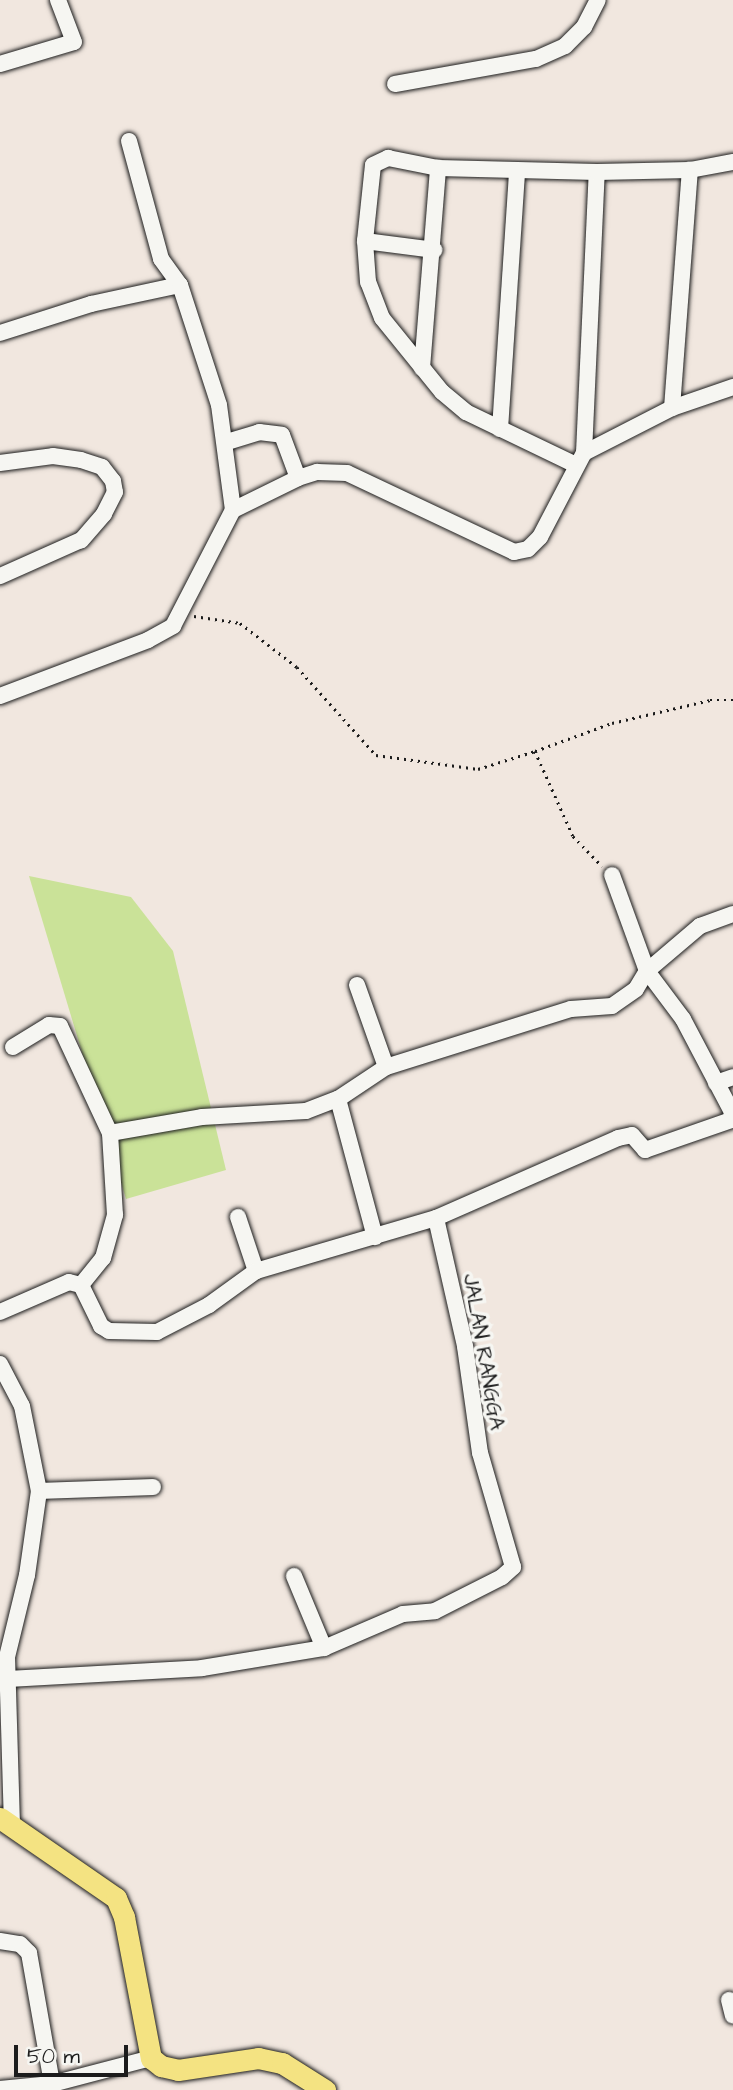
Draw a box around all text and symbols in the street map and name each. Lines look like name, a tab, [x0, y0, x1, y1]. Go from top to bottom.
street label: JALAN RANGGA	[457, 1272, 509, 1432]
scale bar	[18, 2030, 131, 2074]
text: 50 m	[27, 2042, 80, 2071]

